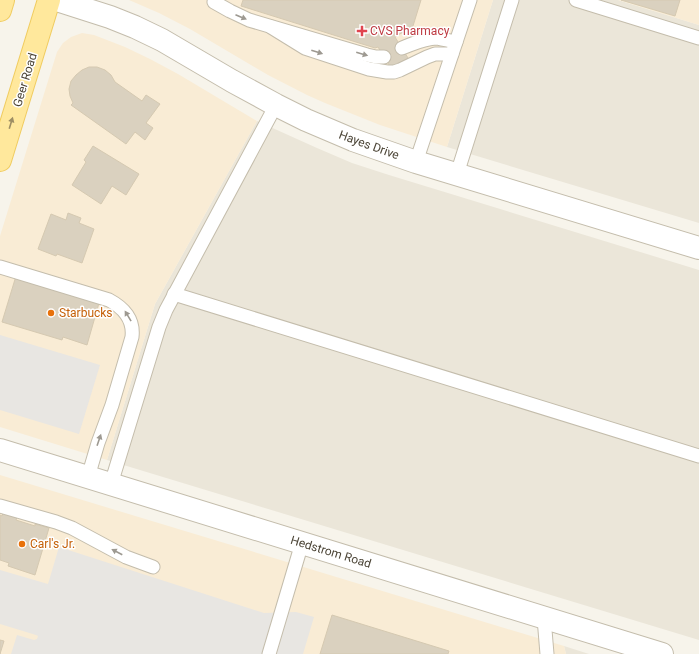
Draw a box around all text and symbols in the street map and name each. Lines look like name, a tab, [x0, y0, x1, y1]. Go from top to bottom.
one-way arrow	[236, 14, 248, 20]
place label: CVS Pharmacy	[370, 24, 450, 38]
marker: CVS Pharmacy	[357, 26, 367, 36]
one-way arrow	[312, 49, 324, 55]
street label: Geer Road	[10, 51, 40, 109]
one-way arrow	[356, 51, 368, 57]
one-way arrow	[9, 116, 15, 128]
street label: Hayes Drive	[337, 128, 401, 162]
place label: Starbucks	[59, 306, 113, 320]
marker: Starbucks	[46, 308, 56, 318]
one-way arrow	[124, 311, 131, 322]
one-way arrow	[97, 434, 103, 446]
street label: Hedstrom Road	[289, 533, 373, 571]
place label: Carl's Jr.	[30, 537, 75, 551]
marker: Carl's Jr.	[17, 539, 27, 549]
one-way arrow	[111, 548, 122, 555]

